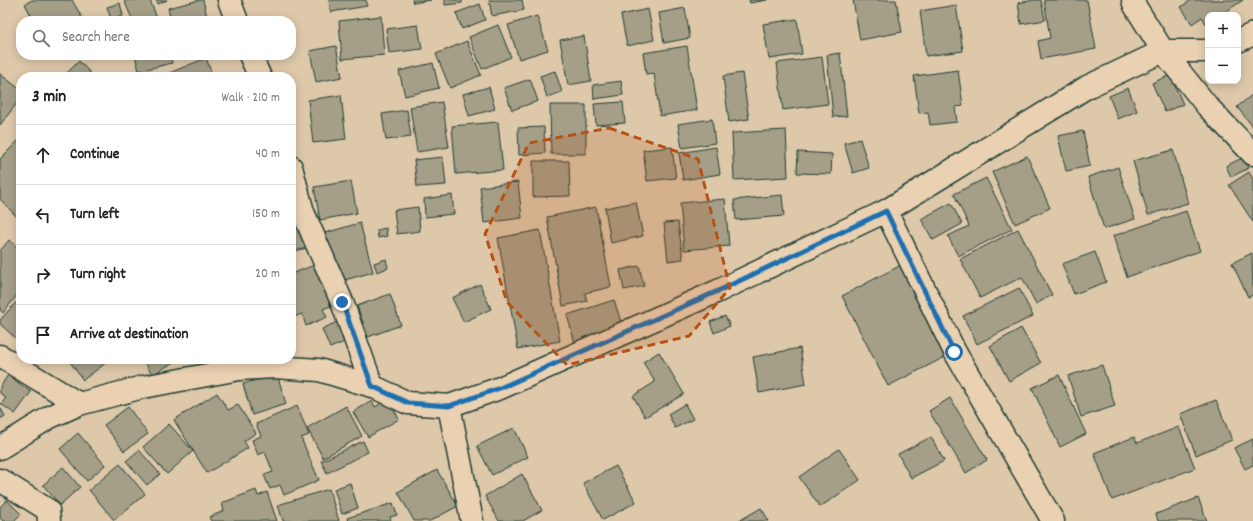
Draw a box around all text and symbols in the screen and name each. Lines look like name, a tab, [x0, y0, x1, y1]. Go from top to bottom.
map controls	[1205, 12, 1241, 84]
button: +	[1205, 12, 1241, 48]
search box	[16, 16, 296, 60]
icon: search	[30, 27, 52, 49]
text: Search here	[62, 27, 130, 49]
button: −	[1205, 48, 1241, 84]
text: 3 min	[32, 86, 66, 110]
text: Walk · 210 m	[222, 89, 280, 108]
icon: ahead	[32, 144, 54, 166]
text: Continue	[70, 144, 119, 166]
text: 40 m	[256, 145, 280, 164]
icon: left	[32, 204, 54, 226]
text: Turn left	[70, 204, 119, 226]
text: 150 m	[252, 205, 280, 224]
icon: right	[32, 264, 54, 286]
text: Turn right	[70, 264, 126, 286]
text: 20 m	[255, 265, 280, 284]
route end	[333, 293, 351, 311]
icon: arrive	[32, 324, 54, 346]
text: Arrive at destination	[70, 324, 188, 346]
route start	[945, 343, 963, 361]

